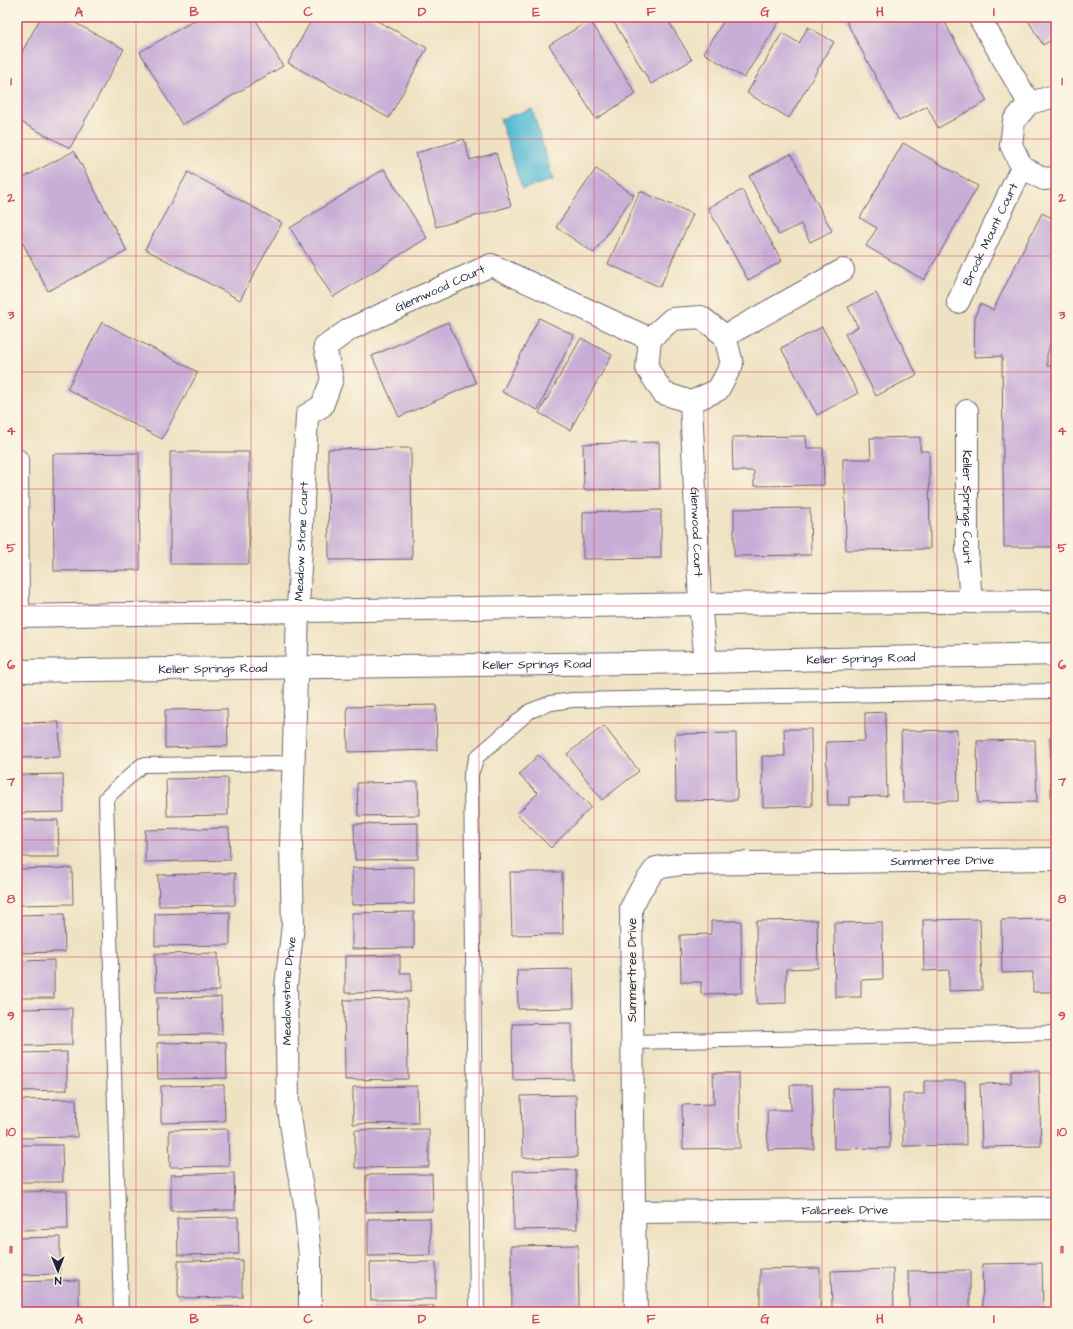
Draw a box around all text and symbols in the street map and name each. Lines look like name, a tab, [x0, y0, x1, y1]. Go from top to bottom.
text: A	[75, 3, 84, 21]
text: B	[189, 3, 199, 21]
text: C	[303, 3, 313, 21]
text: D	[418, 3, 427, 21]
text: E	[532, 3, 540, 21]
text: F	[646, 3, 656, 21]
text: G	[760, 3, 770, 21]
text: H	[876, 3, 884, 21]
text: I	[993, 3, 995, 21]
text: 1	[10, 72, 12, 90]
text: 1	[1061, 72, 1063, 90]
street label: Brook Mount Court	[959, 180, 1022, 289]
text: 2	[6, 189, 15, 207]
text: 2	[1057, 189, 1066, 207]
street label: Glennwood COurt	[392, 261, 488, 316]
text: 3	[7, 306, 15, 324]
text: 3	[1058, 306, 1066, 324]
text: 4	[7, 422, 16, 440]
text: 4	[1058, 422, 1067, 440]
street label: Keller Springs Court	[957, 450, 976, 565]
street label: Meadow Stone Court	[290, 481, 313, 601]
street label: Glenwood Court	[686, 487, 707, 577]
text: 5	[6, 539, 16, 557]
text: 5	[1057, 539, 1067, 557]
street label: Keller Springs Road	[806, 649, 916, 669]
street label: Keller Springs Road	[482, 655, 592, 674]
text: 6	[7, 656, 16, 674]
text: 6	[1058, 656, 1067, 674]
street label: Keller Springs Road	[158, 660, 268, 678]
text: 7	[6, 773, 16, 791]
text: 7	[1057, 773, 1067, 791]
street label: Summertree Drive	[890, 852, 995, 870]
text: 8	[7, 890, 16, 908]
text: 8	[1058, 890, 1067, 908]
street label: Summertree Drive	[624, 918, 641, 1022]
street label: Meadowstone Drive	[278, 935, 301, 1045]
text: 9	[7, 1007, 15, 1025]
text: 9	[1058, 1007, 1066, 1025]
text: 10	[6, 1123, 17, 1141]
text: 10	[1057, 1123, 1068, 1141]
street label: Fallcreek Drive	[802, 1202, 889, 1219]
text: 11	[9, 1240, 13, 1258]
text: 11	[1060, 1240, 1064, 1258]
north arrow	[38, 1251, 78, 1291]
text: N	[54, 1273, 62, 1288]
text: A	[75, 1310, 84, 1328]
text: B	[189, 1310, 199, 1328]
text: C	[303, 1310, 313, 1328]
text: D	[418, 1310, 427, 1328]
text: E	[532, 1310, 540, 1328]
text: F	[646, 1310, 656, 1328]
text: G	[760, 1310, 770, 1328]
text: H	[876, 1310, 884, 1328]
text: I	[993, 1310, 995, 1328]

